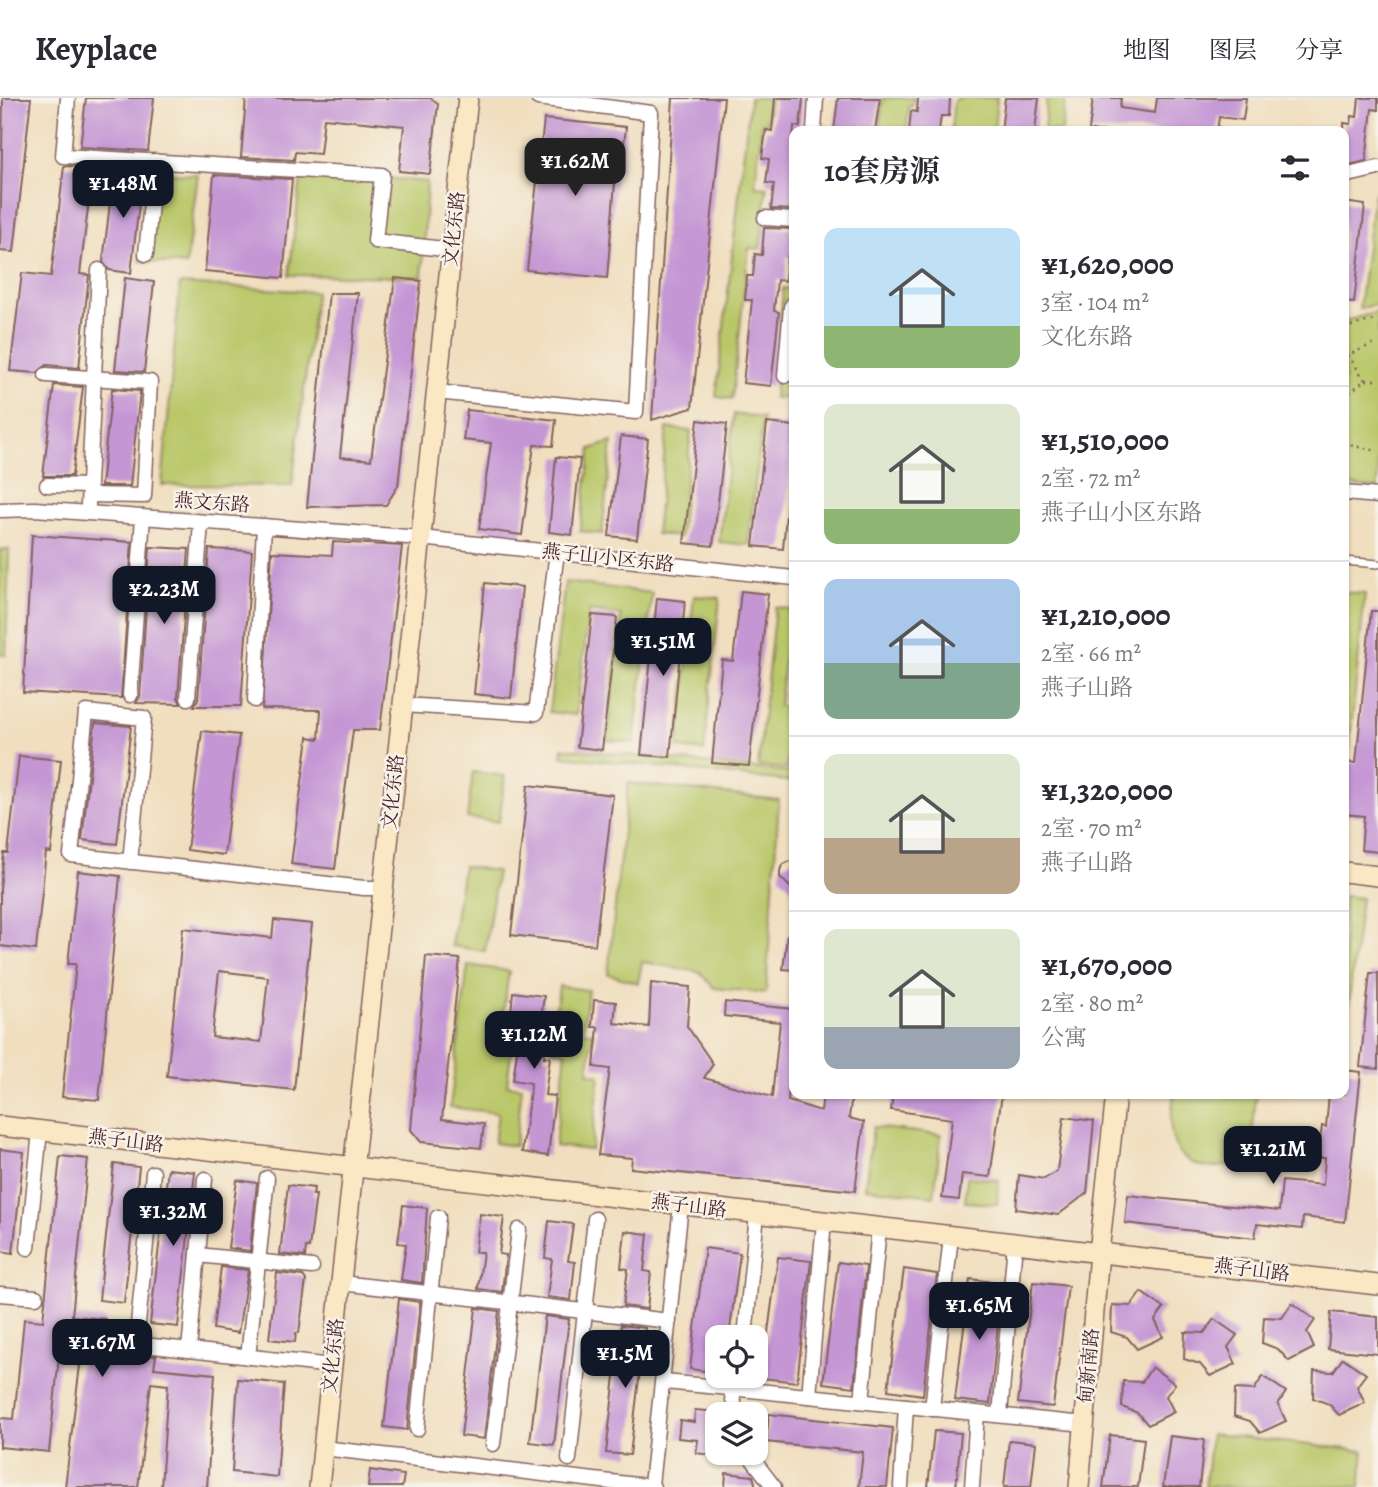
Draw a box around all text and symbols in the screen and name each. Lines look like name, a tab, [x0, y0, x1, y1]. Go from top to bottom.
text: Keyplace	[35, 26, 157, 71]
text: 地图	[1123, 34, 1171, 66]
text: 图层	[1209, 34, 1257, 66]
text: 分享	[1295, 34, 1343, 66]
pin: ¥1.62M	[518, 139, 632, 198]
text: ¥1.62M	[541, 145, 609, 176]
icon: filters	[1276, 149, 1314, 187]
text: 10套房源	[824, 151, 940, 191]
pin: ¥1.48M	[66, 160, 180, 220]
text: ¥1.48M	[89, 167, 157, 198]
street label: 文化东路	[437, 190, 471, 268]
text: ¥1,620,000	[1041, 244, 1174, 284]
icon: home	[880, 256, 964, 340]
text: 3室 · 104 m²	[1041, 287, 1149, 318]
text: 文化东路	[1041, 321, 1133, 352]
text: ¥1,510,000	[1041, 420, 1169, 460]
icon: home	[880, 432, 964, 516]
text: 2室 · 72 m²	[1041, 463, 1140, 494]
street label: 燕文东路	[173, 487, 251, 519]
text: 燕子山小区东路	[1041, 497, 1202, 528]
street label: 燕子山小区东路	[540, 538, 676, 578]
pin: ¥2.23M	[107, 566, 221, 626]
text: ¥2.23M	[129, 573, 199, 604]
text: ¥1,210,000	[1041, 595, 1171, 635]
icon: home	[880, 607, 964, 691]
pin: ¥1.51M	[606, 618, 720, 678]
text: ¥1.51M	[630, 625, 696, 656]
text: 2室 · 66 m²	[1041, 638, 1141, 669]
text: 燕子山路	[1041, 672, 1133, 703]
street label: 文化东路	[376, 753, 410, 831]
text: ¥1,320,000	[1041, 770, 1173, 810]
icon: home	[880, 782, 964, 866]
text: 2室 · 70 m²	[1041, 813, 1142, 844]
text: 燕子山路	[1041, 847, 1133, 878]
text: ¥1,670,000	[1041, 945, 1172, 985]
icon: home	[880, 957, 964, 1041]
text: 2室 · 80 m²	[1041, 988, 1143, 1019]
pin: ¥1.12M	[477, 1012, 591, 1071]
text: ¥1.12M	[501, 1018, 567, 1049]
text: 公寓	[1041, 1022, 1087, 1053]
street label: 燕子山路	[87, 1123, 165, 1159]
pin: ¥1.21M	[1216, 1126, 1330, 1186]
text: ¥1.21M	[1240, 1133, 1306, 1164]
pin: ¥1.32M	[116, 1188, 230, 1248]
street label: 燕子山路	[650, 1188, 728, 1224]
text: ¥1.32M	[139, 1195, 207, 1226]
street label: 燕子山路	[1213, 1252, 1291, 1288]
pin: ¥1.65M	[922, 1282, 1036, 1342]
text: ¥1.65M	[945, 1289, 1013, 1320]
street label: 文化东路	[316, 1317, 350, 1395]
pin: ¥1.67M	[45, 1320, 159, 1379]
map controls	[705, 1325, 768, 1465]
button: locate	[705, 1325, 768, 1388]
text: ¥1.67M	[68, 1326, 136, 1357]
street label: 甸新南路	[1073, 1327, 1105, 1405]
pin: ¥1.5M	[576, 1330, 674, 1390]
text: ¥1.5M	[597, 1337, 653, 1368]
button: layers	[705, 1402, 768, 1465]

